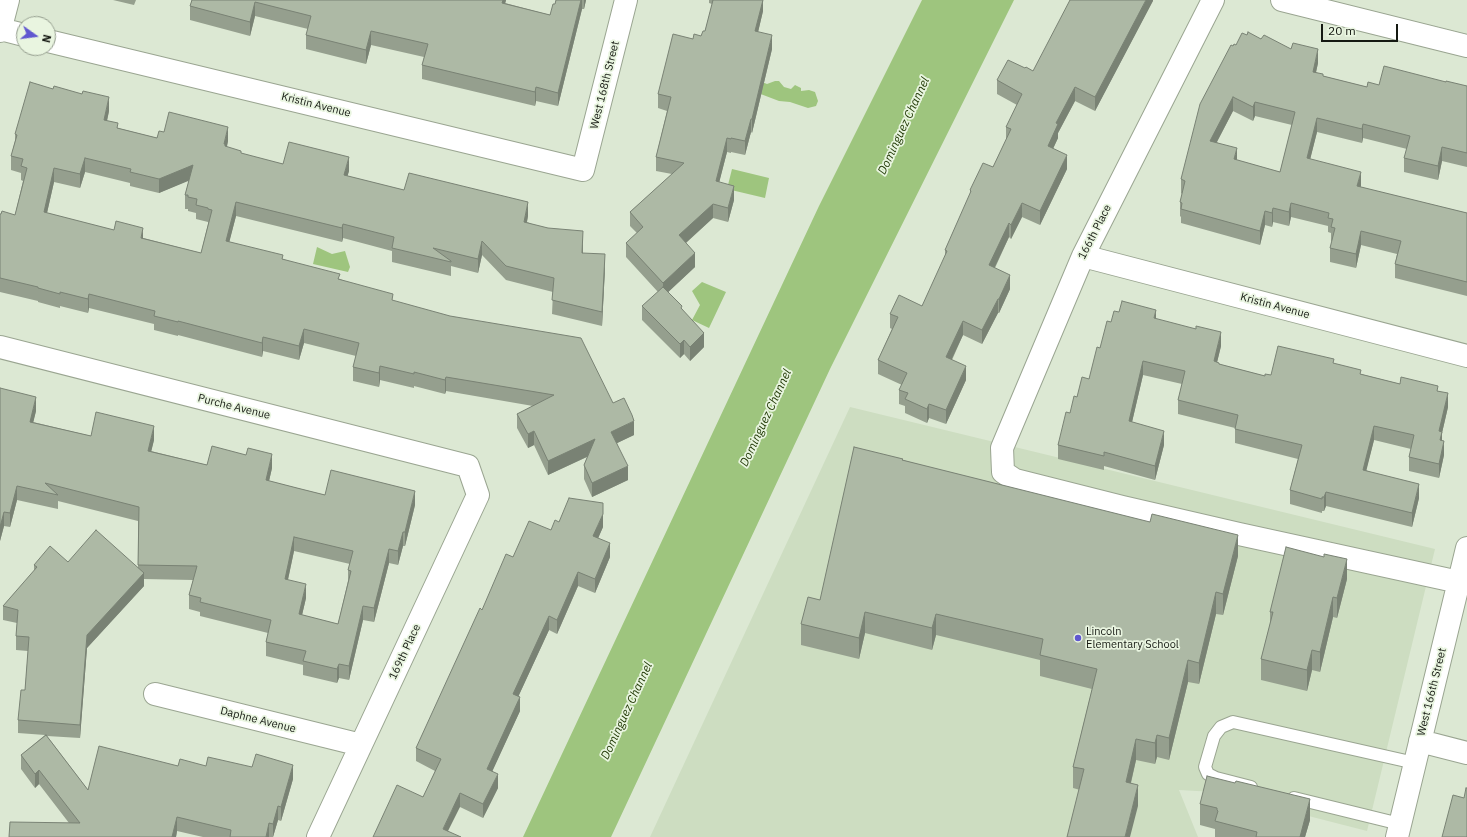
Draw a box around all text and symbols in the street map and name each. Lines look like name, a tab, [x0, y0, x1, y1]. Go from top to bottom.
north arrow	[16, 16, 56, 56]
scale bar	[1323, 16, 1400, 42]
text: 20 m	[1328, 23, 1356, 38]
text: N	[39, 33, 54, 44]
street label: West 168th Street	[588, 40, 622, 130]
water label: Dominguez Channel	[875, 75, 933, 177]
street label: Kristin Avenue	[280, 90, 352, 120]
street label: 166th Place	[1076, 202, 1114, 262]
street label: Kristin Avenue	[1239, 290, 1311, 322]
water label: Dominguez Channel	[737, 367, 795, 469]
street label: Purche Avenue	[196, 392, 272, 422]
street label: 169th Place	[386, 622, 424, 682]
place label: Lincoln Elementary School	[1086, 625, 1179, 651]
marker: Lincoln Elementary School	[1073, 633, 1083, 643]
street label: West 166th Street	[1415, 647, 1449, 737]
water label: Dominguez Channel	[598, 660, 656, 762]
street label: Daphne Avenue	[219, 704, 297, 736]

